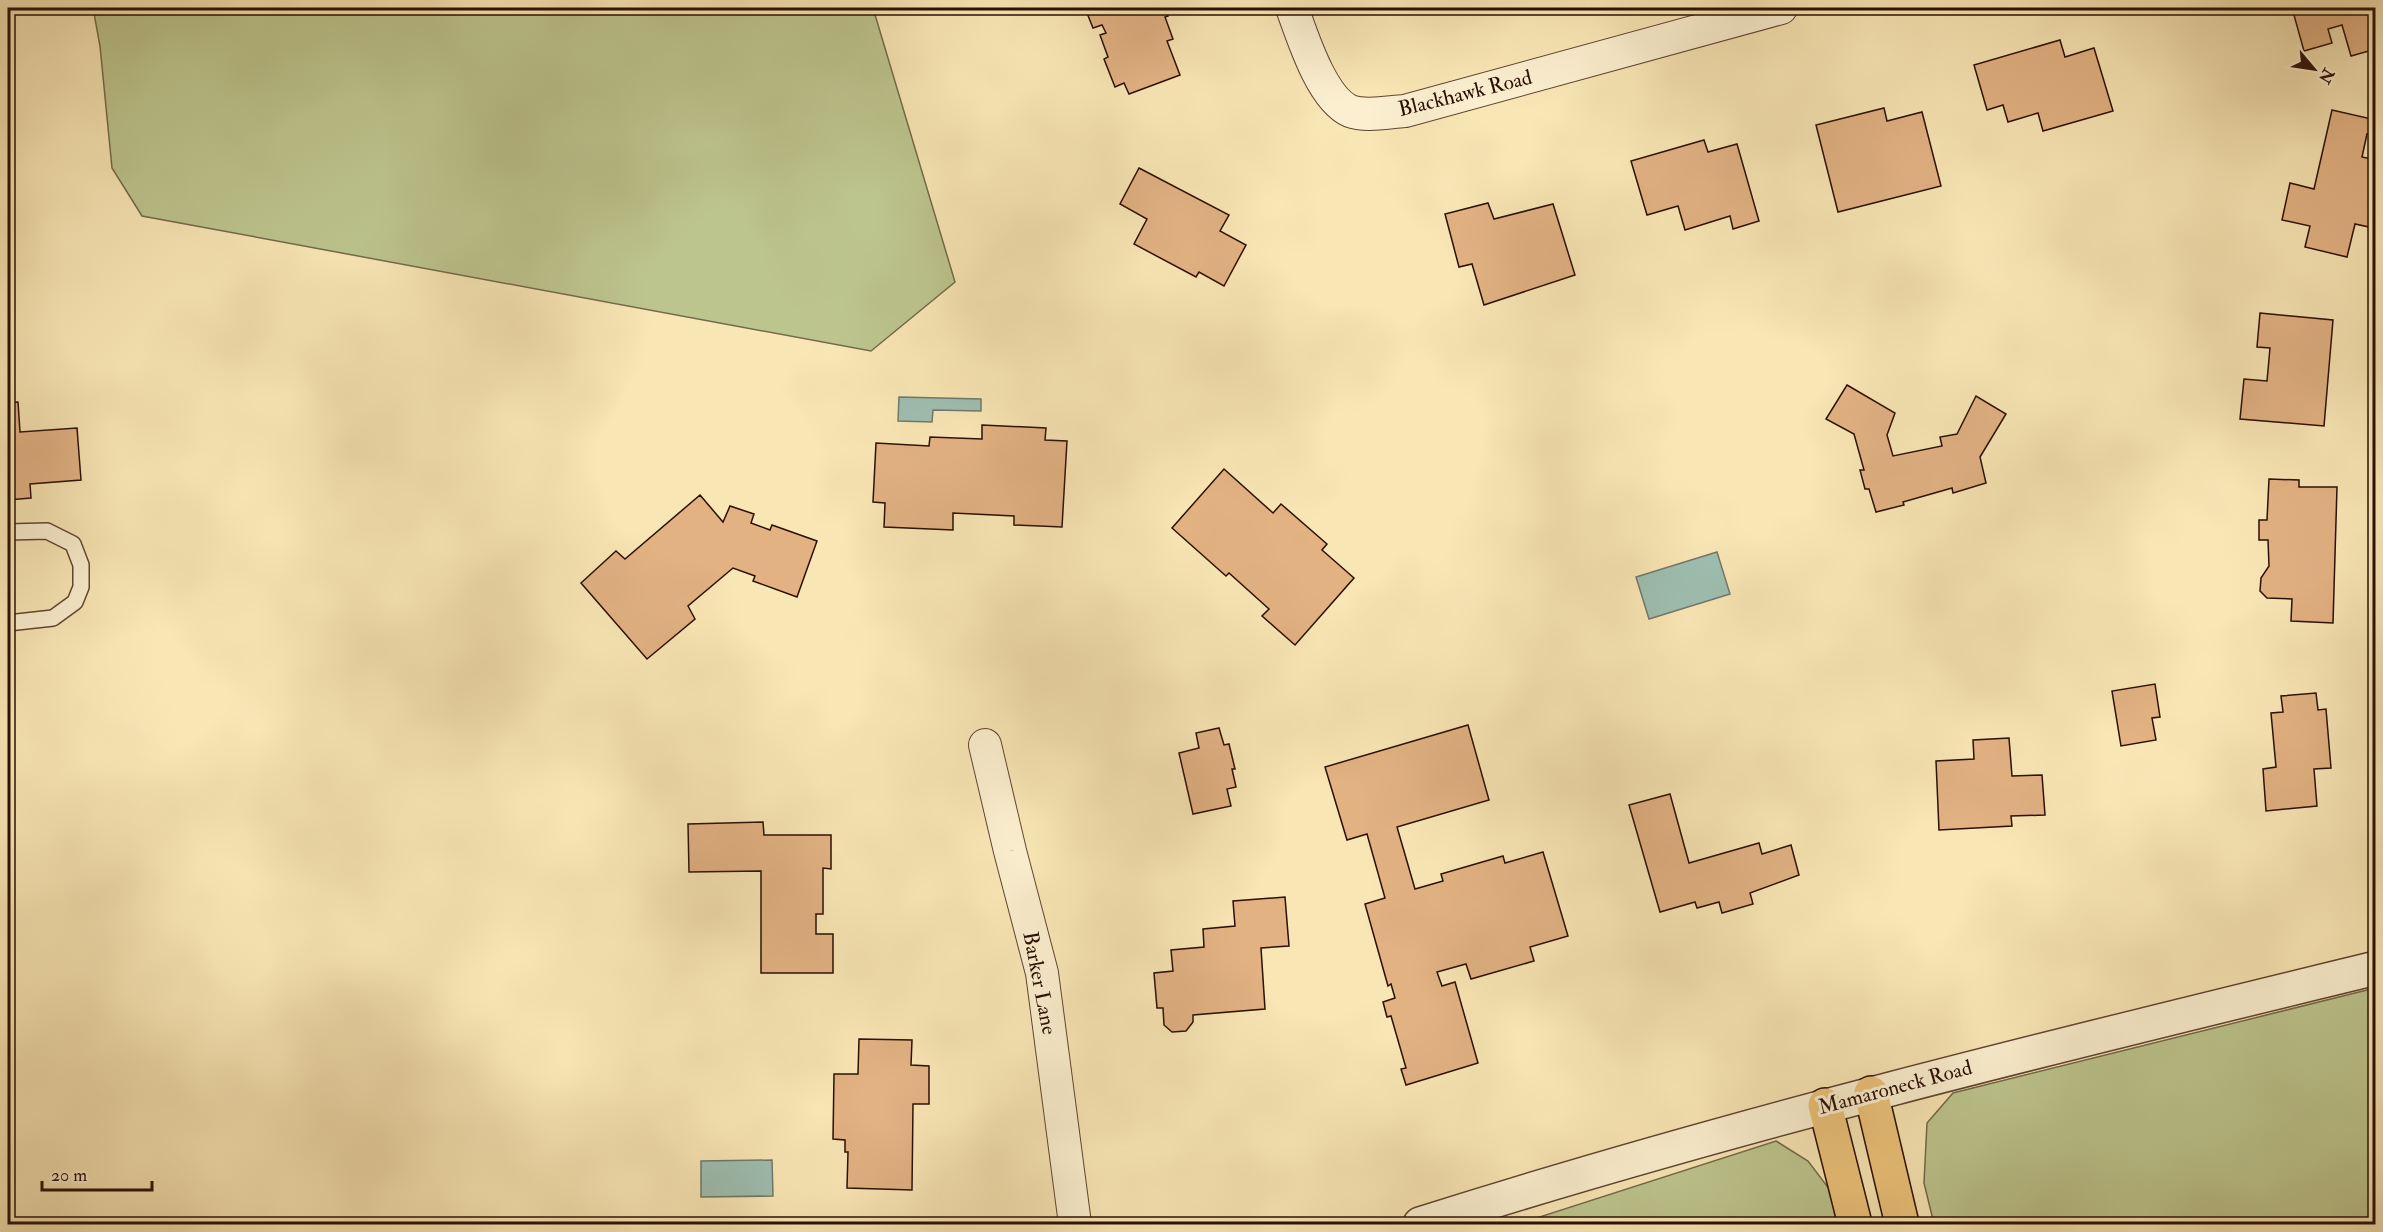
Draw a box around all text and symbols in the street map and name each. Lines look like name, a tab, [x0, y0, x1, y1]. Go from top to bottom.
north arrow	[2284, 39, 2344, 99]
street label: Blackhawk Road	[1395, 64, 1535, 123]
text: N	[2314, 64, 2339, 87]
street label: Barker Lane	[1016, 929, 1063, 1037]
street label: Mamaroneck Road	[1815, 1054, 1976, 1121]
scale bar	[42, 1154, 152, 1192]
text: 20 m	[51, 1164, 87, 1187]

